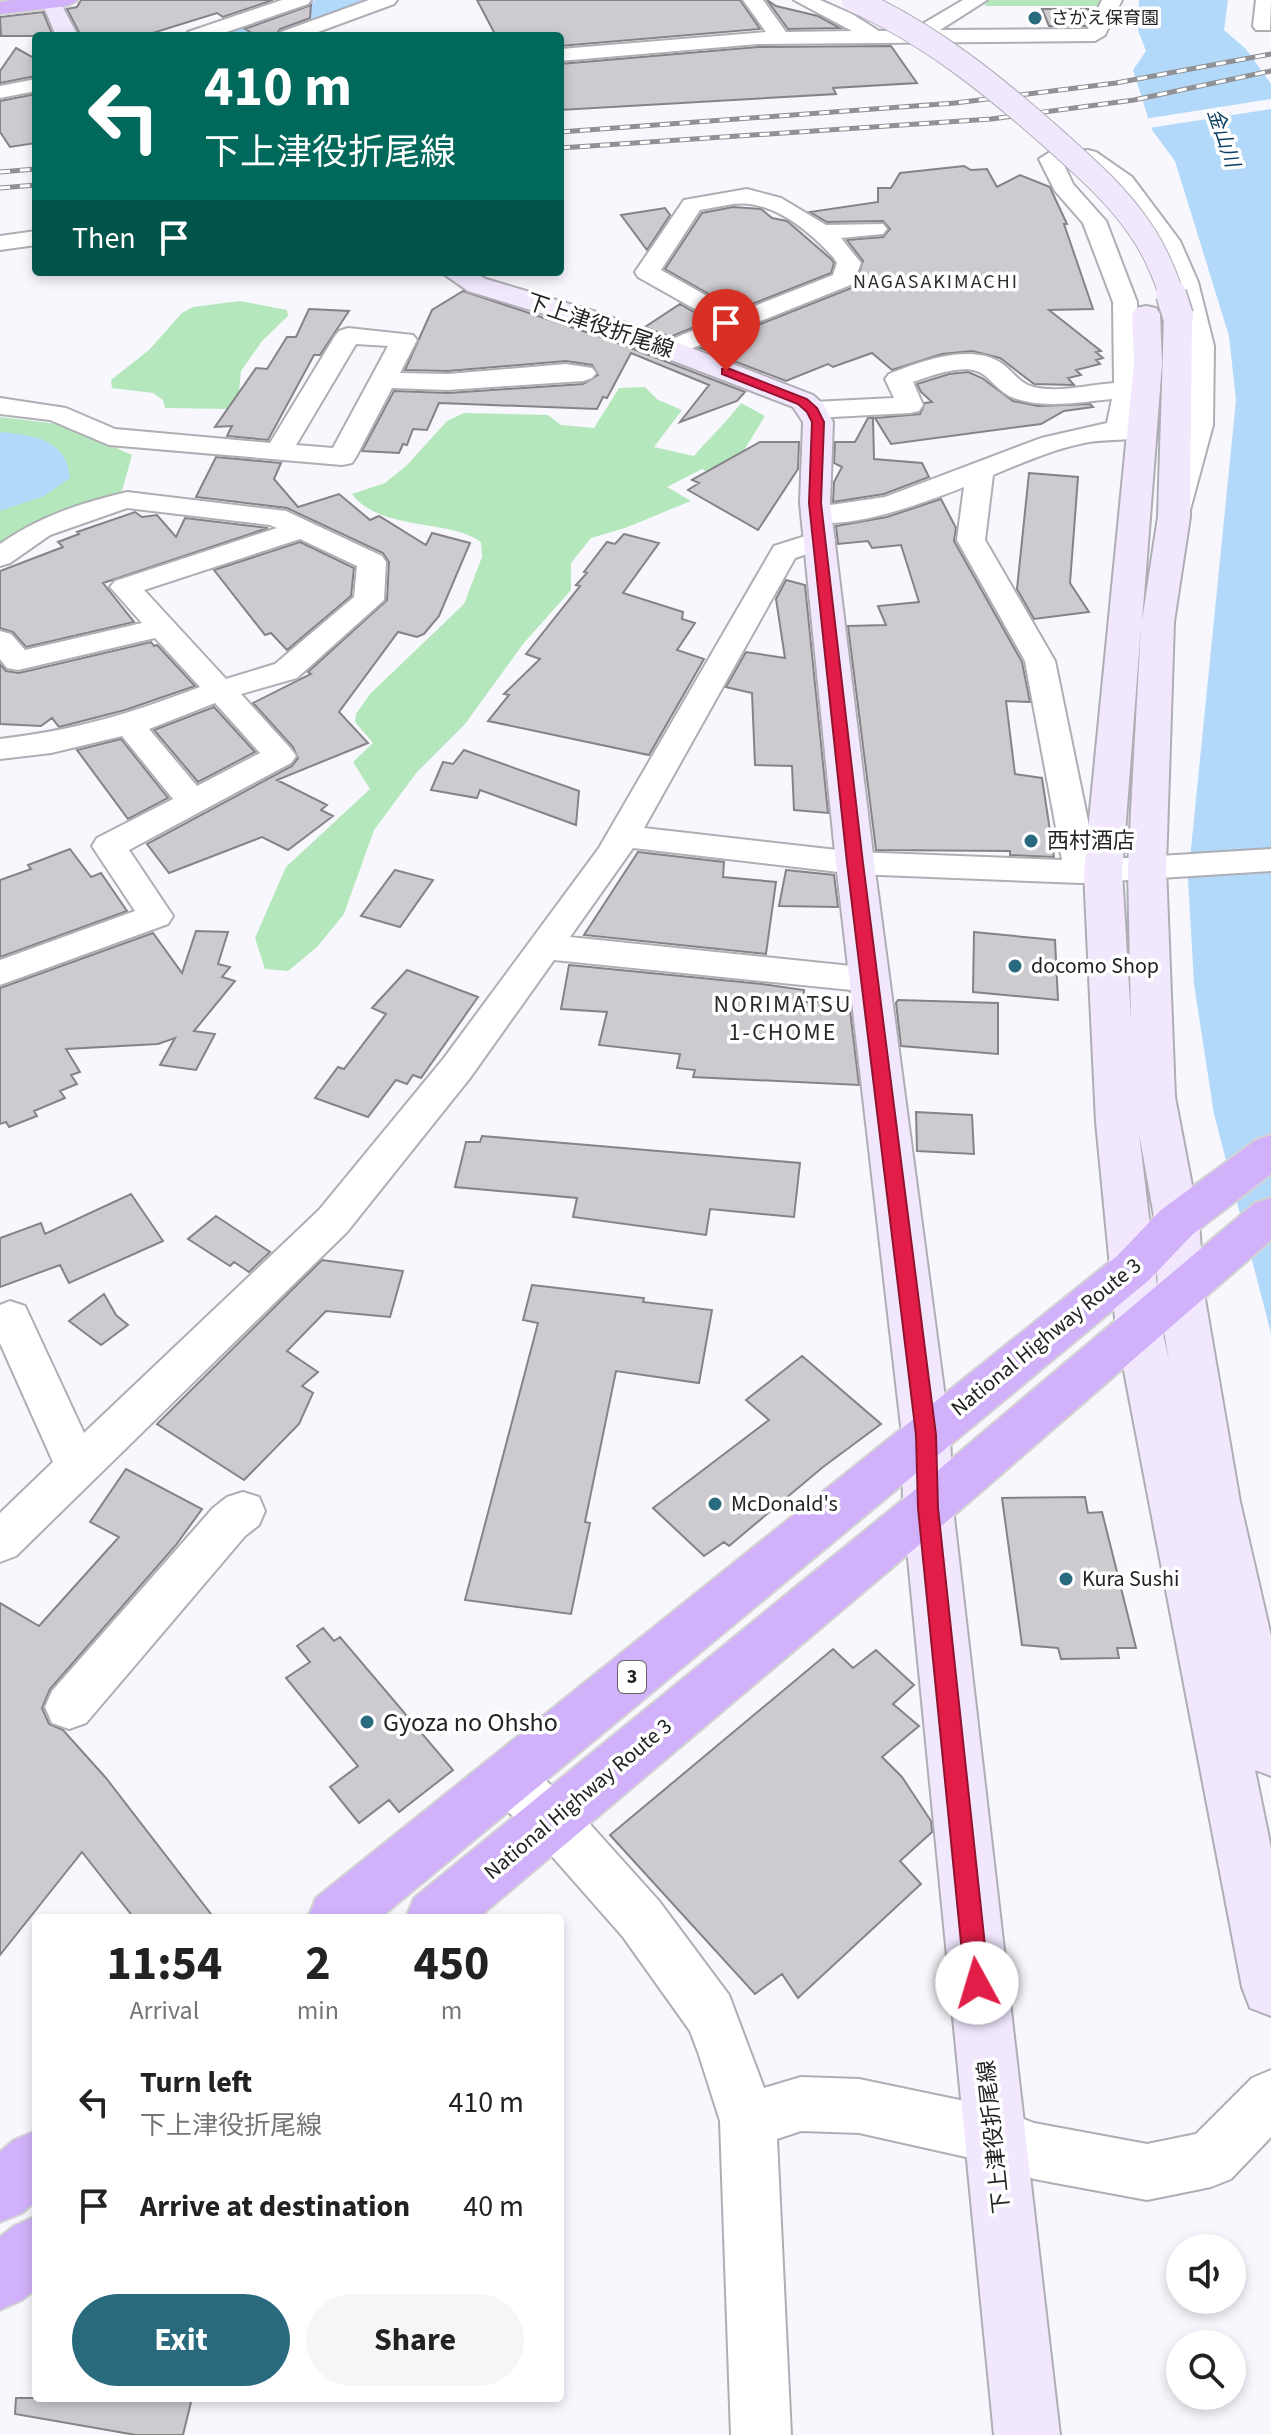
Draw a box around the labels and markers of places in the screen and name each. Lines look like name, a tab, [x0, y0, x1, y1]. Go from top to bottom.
place label: さかえ保育園	[1051, 6, 1159, 31]
marker: さかえ保育園	[1026, 9, 1044, 27]
pin	[692, 289, 760, 371]
place label: 西村酒店	[1047, 825, 1135, 857]
marker: 西村酒店	[1022, 832, 1040, 850]
place label: docomo Shop	[1031, 950, 1159, 982]
marker: docomo Shop	[1006, 957, 1024, 975]
place label: McDonald's	[731, 1488, 838, 1520]
marker: McDonald's	[706, 1495, 724, 1513]
place label: Kura Sushi	[1082, 1563, 1179, 1595]
marker: Kura Sushi	[1057, 1570, 1075, 1588]
place label: Gyoza no Ohsho	[383, 1704, 558, 1741]
marker: Gyoza no Ohsho	[358, 1713, 376, 1731]

